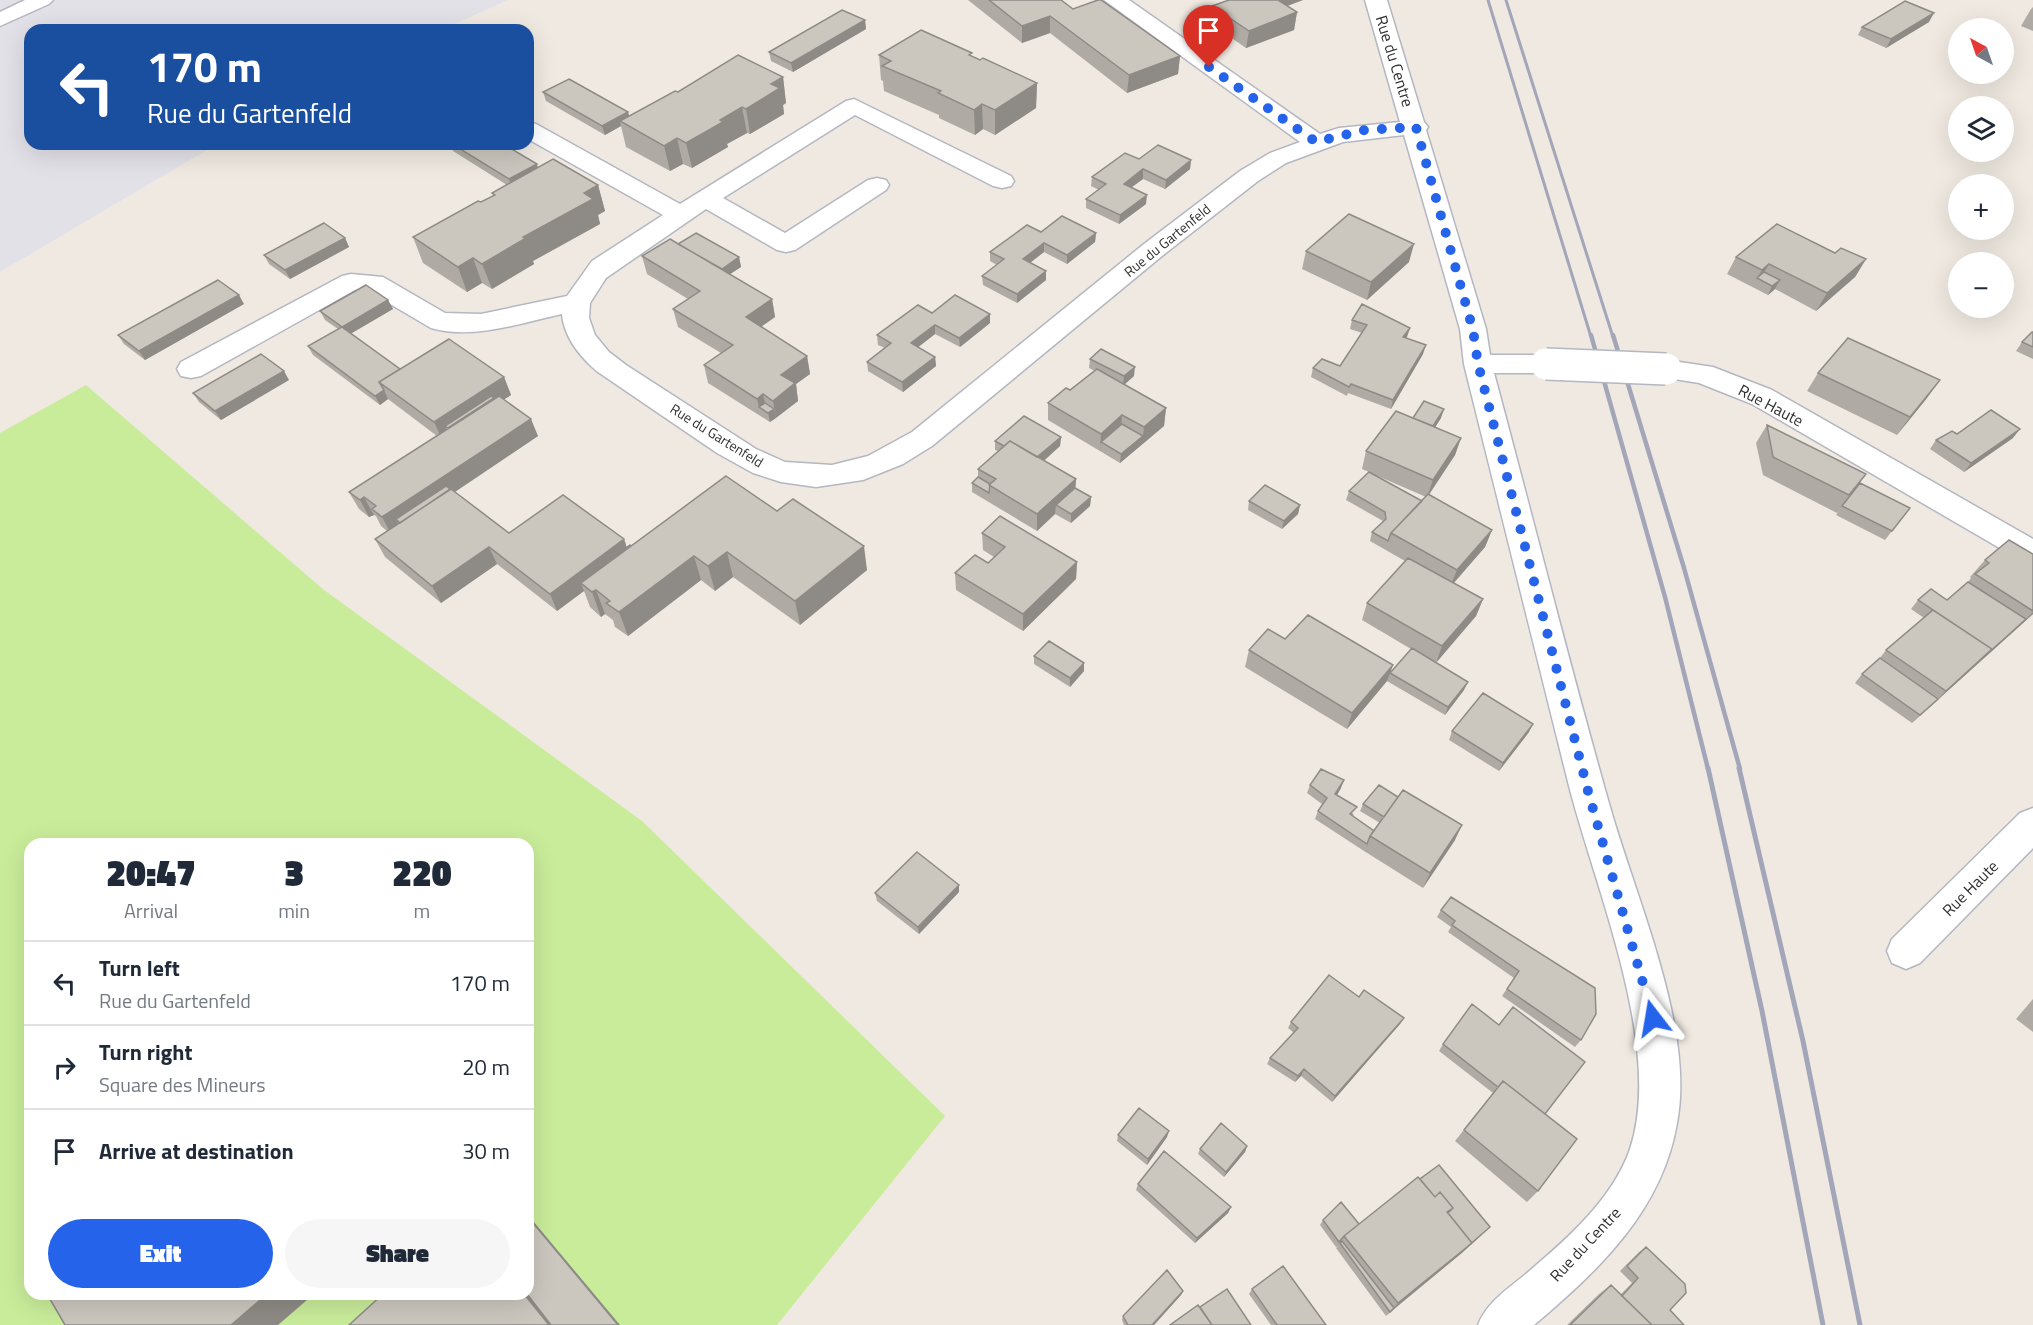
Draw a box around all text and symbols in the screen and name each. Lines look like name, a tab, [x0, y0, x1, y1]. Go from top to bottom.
pin	[1183, 5, 1234, 67]
street label: Rue du Centre	[1370, 12, 1420, 110]
icon: arrive	[1192, 14, 1225, 47]
north arrow	[1948, 18, 2014, 84]
map controls	[1948, 18, 2014, 318]
text: 170 m	[147, 34, 262, 98]
icon: left	[48, 48, 126, 126]
text: Rue du Gartenfeld	[147, 92, 352, 133]
button: layers	[1948, 96, 2014, 162]
button: +	[1948, 174, 2014, 240]
street label: Rue du Gartenfeld	[1119, 198, 1215, 282]
button: −	[1948, 252, 2014, 318]
street label: Rue Haute	[1734, 378, 1808, 432]
street label: Rue du Gartenfeld	[666, 398, 768, 472]
text: 20:47	[106, 845, 196, 900]
text: 3	[284, 845, 304, 900]
text: 220	[392, 845, 452, 900]
street label: Rue Haute	[1936, 854, 2004, 922]
text: Arrival	[124, 895, 178, 926]
text: min	[278, 895, 310, 926]
text: m	[414, 895, 430, 926]
text: Turn left	[99, 951, 180, 985]
text: 170 m	[450, 966, 510, 1000]
icon: left	[48, 967, 81, 1000]
text: Rue du Gartenfeld	[99, 985, 251, 1016]
position arrow	[1621, 986, 1685, 1050]
text: Turn right	[99, 1035, 193, 1069]
text: 20 m	[462, 1050, 510, 1084]
icon: right	[48, 1051, 81, 1084]
text: Square des Mineurs	[99, 1069, 265, 1100]
text: Arrive at destination	[99, 1134, 294, 1168]
text: 30 m	[462, 1134, 510, 1168]
icon: arrive	[48, 1135, 81, 1168]
street label: Rue du Centre	[1544, 1201, 1626, 1287]
button: Exit	[48, 1219, 273, 1288]
button: Share	[285, 1219, 510, 1288]

